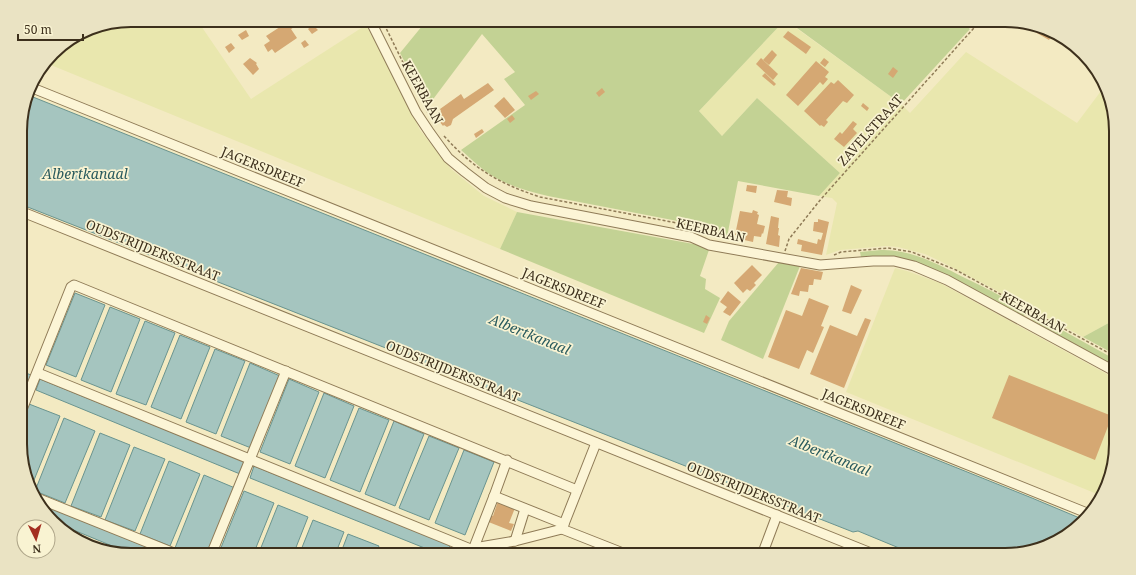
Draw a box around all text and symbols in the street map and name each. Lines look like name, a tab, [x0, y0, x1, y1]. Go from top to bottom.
scale bar	[18, 16, 83, 42]
text: 50 m	[24, 21, 52, 38]
street label: KEERBAAN	[398, 57, 448, 127]
street label: ZAVELSTRAAT	[833, 91, 907, 169]
street label: JAGERSDREEF	[218, 142, 308, 192]
water label: Albertkanaal	[41, 164, 129, 183]
street label: KEERBAAN	[675, 213, 747, 247]
street label: OUDSTRIJDERSSTRAAT	[83, 215, 223, 285]
street label: JAGERSDREEF	[519, 263, 609, 313]
street label: KEERBAAN	[998, 287, 1068, 337]
water label: Albertkanaal	[486, 309, 574, 359]
street label: OUDSTRIJDERSSTRAAT	[383, 336, 523, 406]
street label: JAGERSDREEF	[819, 384, 909, 434]
water label: Albertkanaal	[786, 430, 874, 480]
street label: OUDSTRIJDERSSTRAAT	[684, 457, 824, 527]
north arrow	[16, 519, 56, 559]
text: N	[32, 542, 42, 557]

